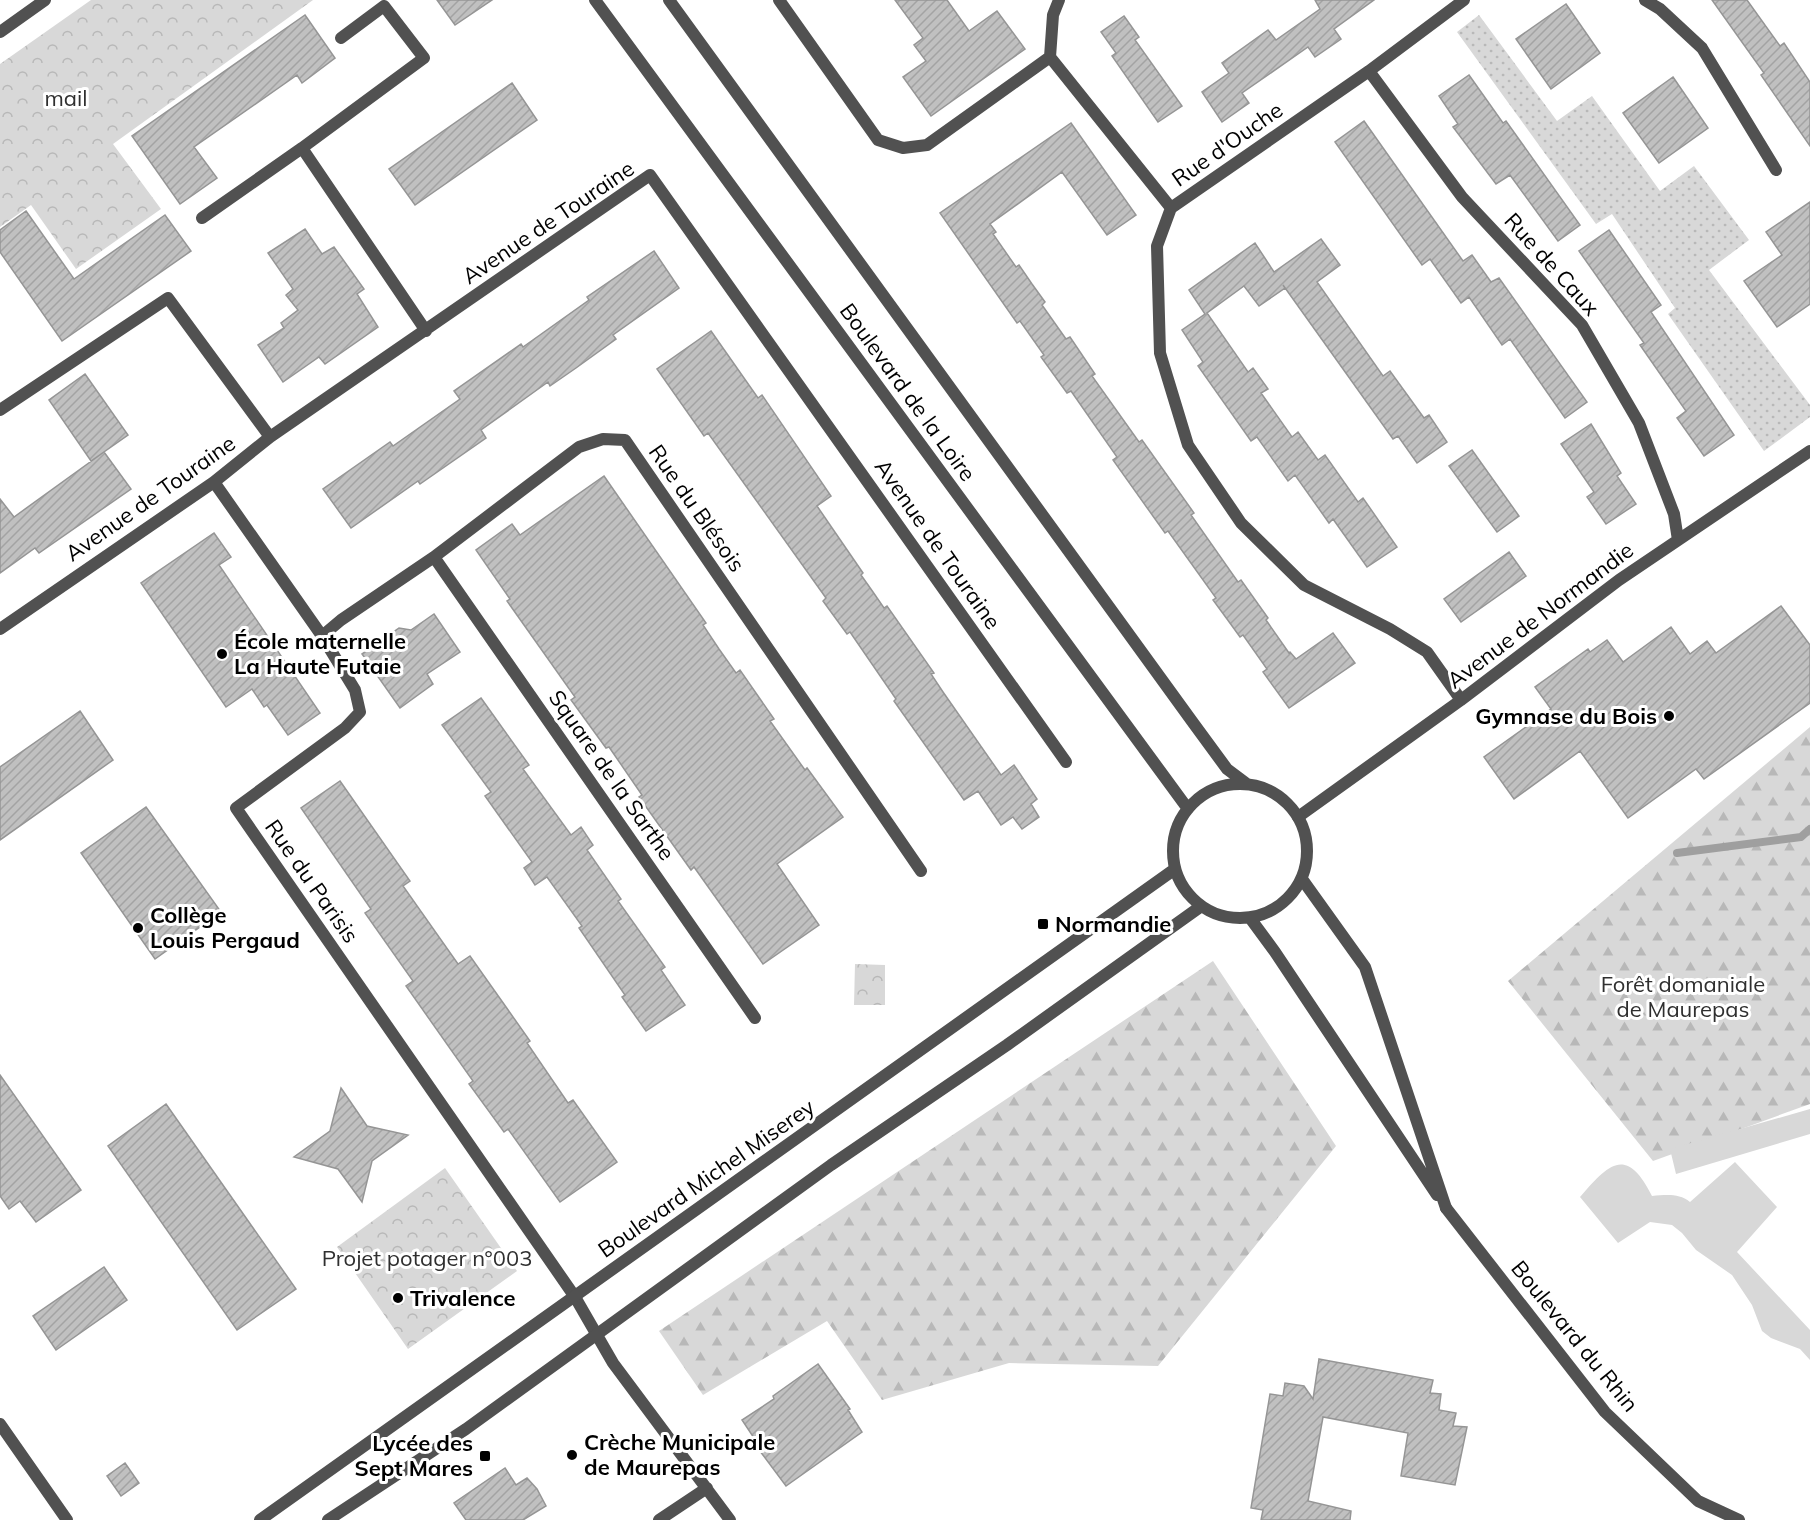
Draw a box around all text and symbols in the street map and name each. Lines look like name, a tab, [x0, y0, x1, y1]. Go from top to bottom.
park label: mail	[45, 84, 88, 112]
street label: Rue d'Ouche	[1166, 96, 1288, 192]
street label: Avenue de Touraine	[457, 154, 639, 290]
street label: Rue de Caux	[1498, 207, 1606, 321]
street label: Boulevard de la Loire	[834, 297, 982, 487]
street label: Avenue de Touraine	[60, 429, 240, 567]
street label: Rue du Blésois	[643, 439, 751, 577]
street label: Avenue de Touraine	[869, 454, 1007, 634]
street label: Avenue de Normandie	[1441, 536, 1639, 694]
place label: École maternelle La Haute Futaie	[234, 627, 406, 680]
marker: École maternelle La Haute Futaie	[215, 647, 229, 661]
street label: Square de la Sarthe	[543, 684, 681, 866]
place label: Gymnase du Bois	[1475, 702, 1657, 730]
marker: Gymnase du Bois	[1662, 709, 1676, 723]
street label: Rue du Parisis	[259, 814, 365, 948]
place label: Collège Louis Pergaud	[150, 901, 300, 954]
place label: Normandie	[1055, 910, 1171, 938]
marker: Normandie	[1036, 917, 1050, 931]
marker: Collège Louis Pergaud	[131, 921, 145, 935]
park label: Forêt domaniale de Maurepas	[1601, 970, 1765, 1023]
street label: Boulevard Michel Miserey	[592, 1092, 820, 1263]
park label: Projet potager n°003	[322, 1244, 532, 1272]
street label: Boulevard du Rhin	[1505, 1255, 1645, 1417]
place label: Trivalence	[410, 1284, 516, 1312]
marker: Trivalence	[391, 1291, 405, 1305]
place label: Crèche Municipale de Maurepas	[584, 1428, 775, 1481]
place label: Lycée des Sept Mares	[355, 1429, 473, 1482]
marker: Crèche Municipale de Maurepas	[565, 1448, 579, 1462]
marker: Lycée des Sept Mares	[478, 1449, 492, 1463]

